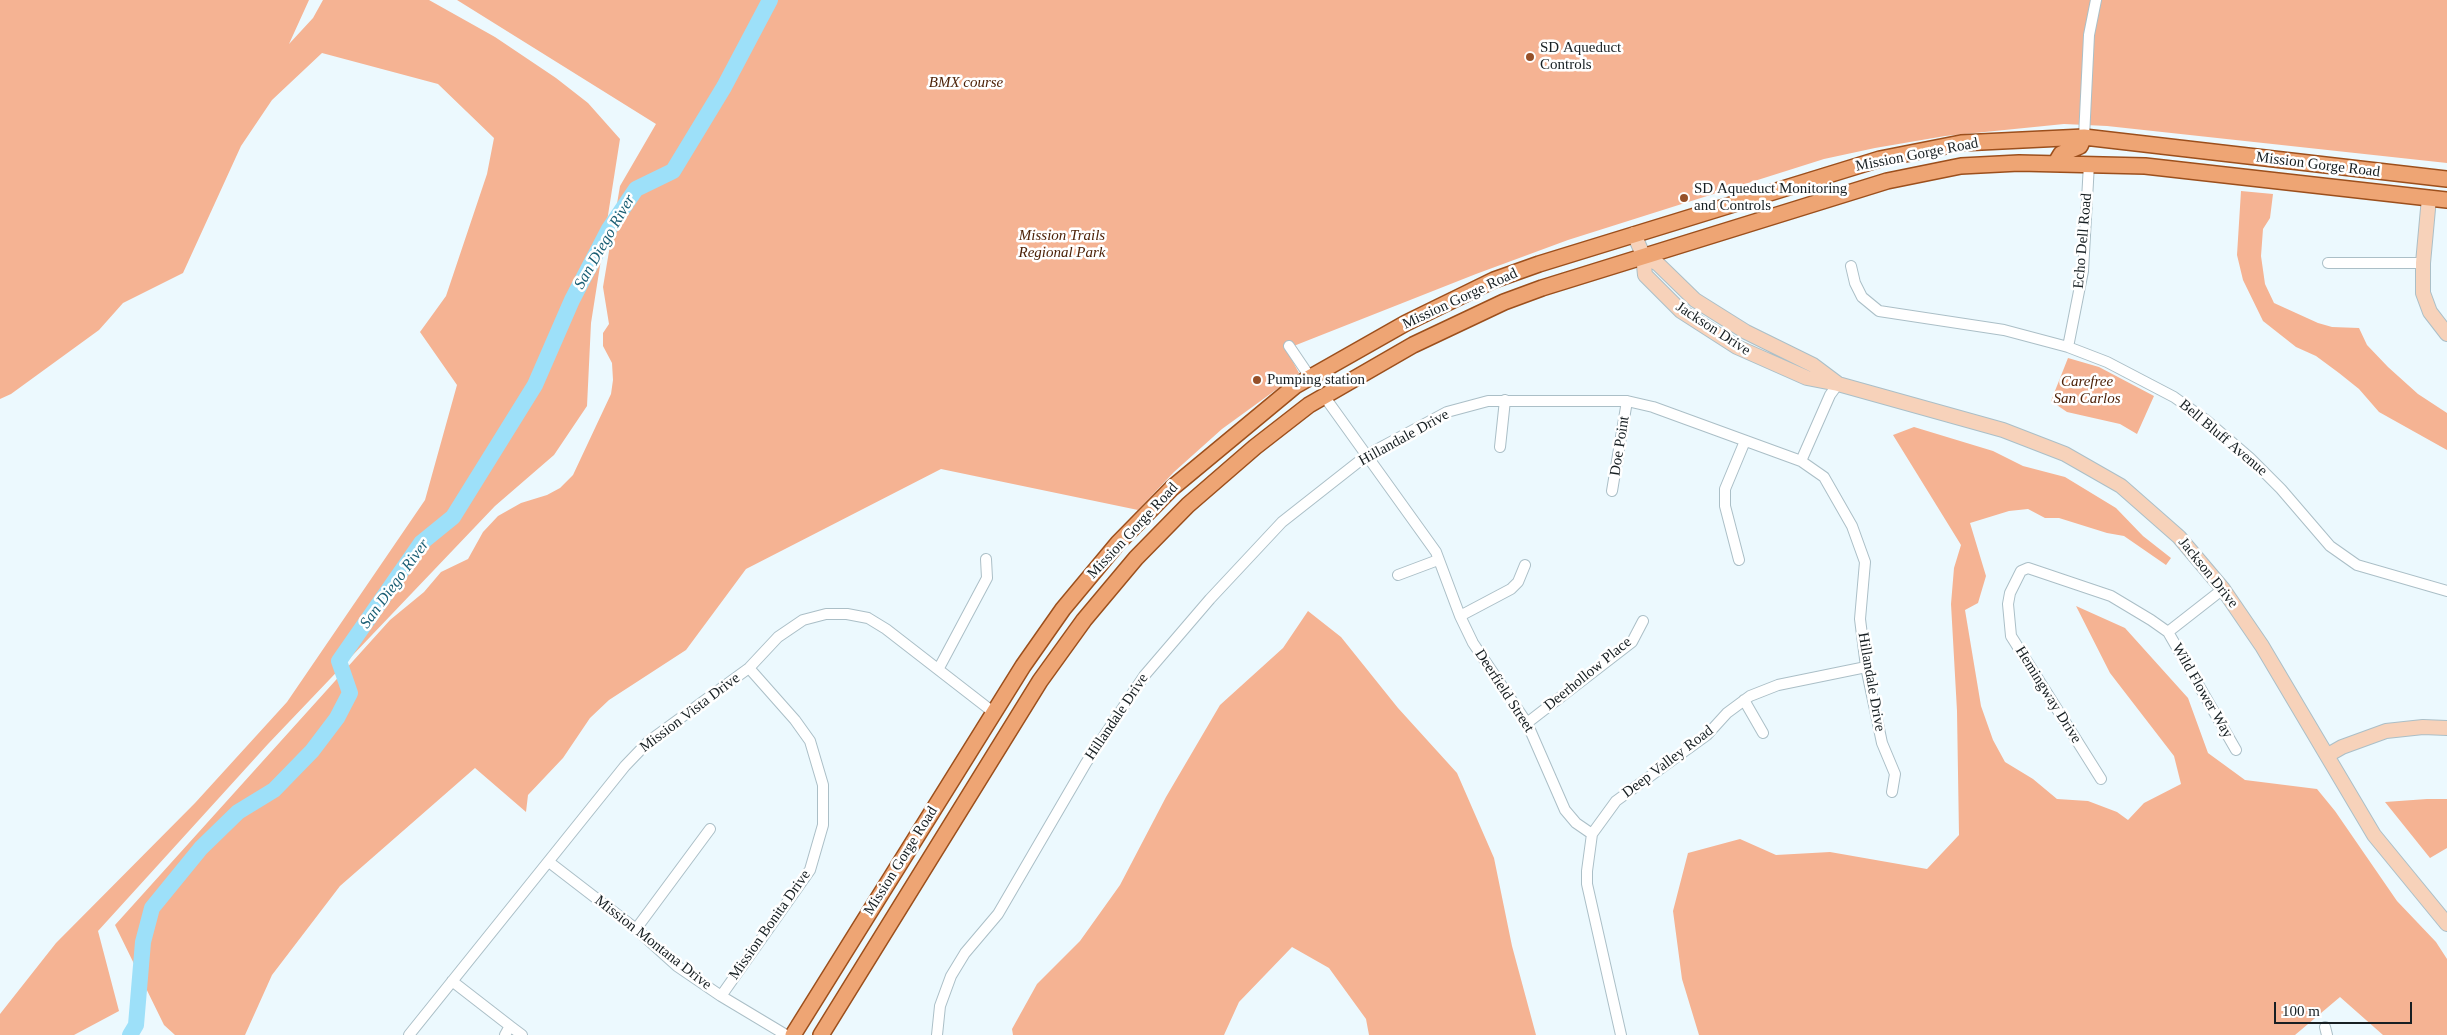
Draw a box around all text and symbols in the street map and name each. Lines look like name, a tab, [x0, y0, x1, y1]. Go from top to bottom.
place label: SD Aqueduct Controls	[1540, 39, 1621, 74]
marker: SD Aqueduct Controls	[1524, 51, 1536, 63]
park label: BMX course	[929, 74, 1003, 92]
street label: Mission Gorge Road	[1854, 134, 1980, 176]
street label: Mission Gorge Road	[2255, 148, 2381, 182]
place label: SD Aqueduct Monitoring and Controls	[1694, 180, 1847, 215]
water label: San Diego River	[570, 191, 640, 293]
marker: SD Aqueduct Monitoring and Controls	[1678, 192, 1690, 204]
street label: Echo Dell Road	[2070, 192, 2096, 290]
park label: Mission Trails Regional Park	[1018, 227, 1106, 262]
street label: Mission Gorge Road	[1400, 264, 1520, 334]
street label: Jackson Drive	[1672, 298, 1754, 360]
place label: Pumping station	[1267, 371, 1365, 389]
park label: Carefree San Carlos	[2053, 373, 2121, 408]
marker: Pumping station	[1251, 374, 1263, 386]
street label: Bell Bluff Avenue	[2175, 396, 2271, 480]
street label: Hillandale Drive	[1356, 406, 1452, 470]
street label: Doe Point	[1606, 415, 1634, 477]
street label: Mission Gorge Road	[1084, 479, 1182, 583]
street label: Jackson Drive	[2174, 534, 2242, 612]
water label: San Diego River	[356, 536, 434, 632]
street label: Hillandale Drive	[1853, 631, 1889, 733]
street label: Deerhollow Place	[1541, 633, 1635, 715]
street label: Wild Flower Way	[2168, 640, 2236, 742]
street label: Hemingway Drive	[2011, 643, 2085, 747]
street label: Deerfield Street	[1470, 646, 1538, 736]
street label: Mission Vista Drive	[636, 669, 744, 757]
street label: Hillandale Drive	[1081, 670, 1153, 764]
street label: Deep Valley Road	[1619, 722, 1717, 802]
street label: Mission Gorge Road	[860, 803, 942, 919]
street label: Mission Bonita Drive	[725, 867, 815, 983]
street label: Mission Montana Drive	[591, 892, 715, 994]
scale bar	[2277, 992, 2414, 1024]
text: 100 m	[2282, 1003, 2320, 1019]

